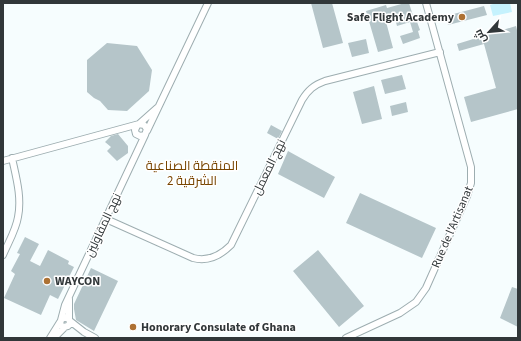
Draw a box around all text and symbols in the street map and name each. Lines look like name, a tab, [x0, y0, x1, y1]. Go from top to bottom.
place label: Safe Flight Academy	[347, 9, 455, 26]
marker: Safe Flight Academy	[457, 12, 467, 22]
north arrow	[469, 12, 509, 52]
text: ش	[471, 27, 490, 46]
street label: نهج المعمل	[249, 137, 290, 198]
district label: المنقطة الصناعية الشرقية 2	[146, 157, 238, 190]
street label: Rue de l'Artisanat	[428, 184, 477, 271]
street label: نهج المقاولين	[81, 191, 126, 260]
place label: WAYCON	[55, 273, 100, 290]
marker: WAYCON	[42, 276, 52, 286]
place label: Honorary Consulate of Ghana	[141, 319, 296, 336]
marker: Honorary Consulate of Ghana	[128, 322, 138, 332]

